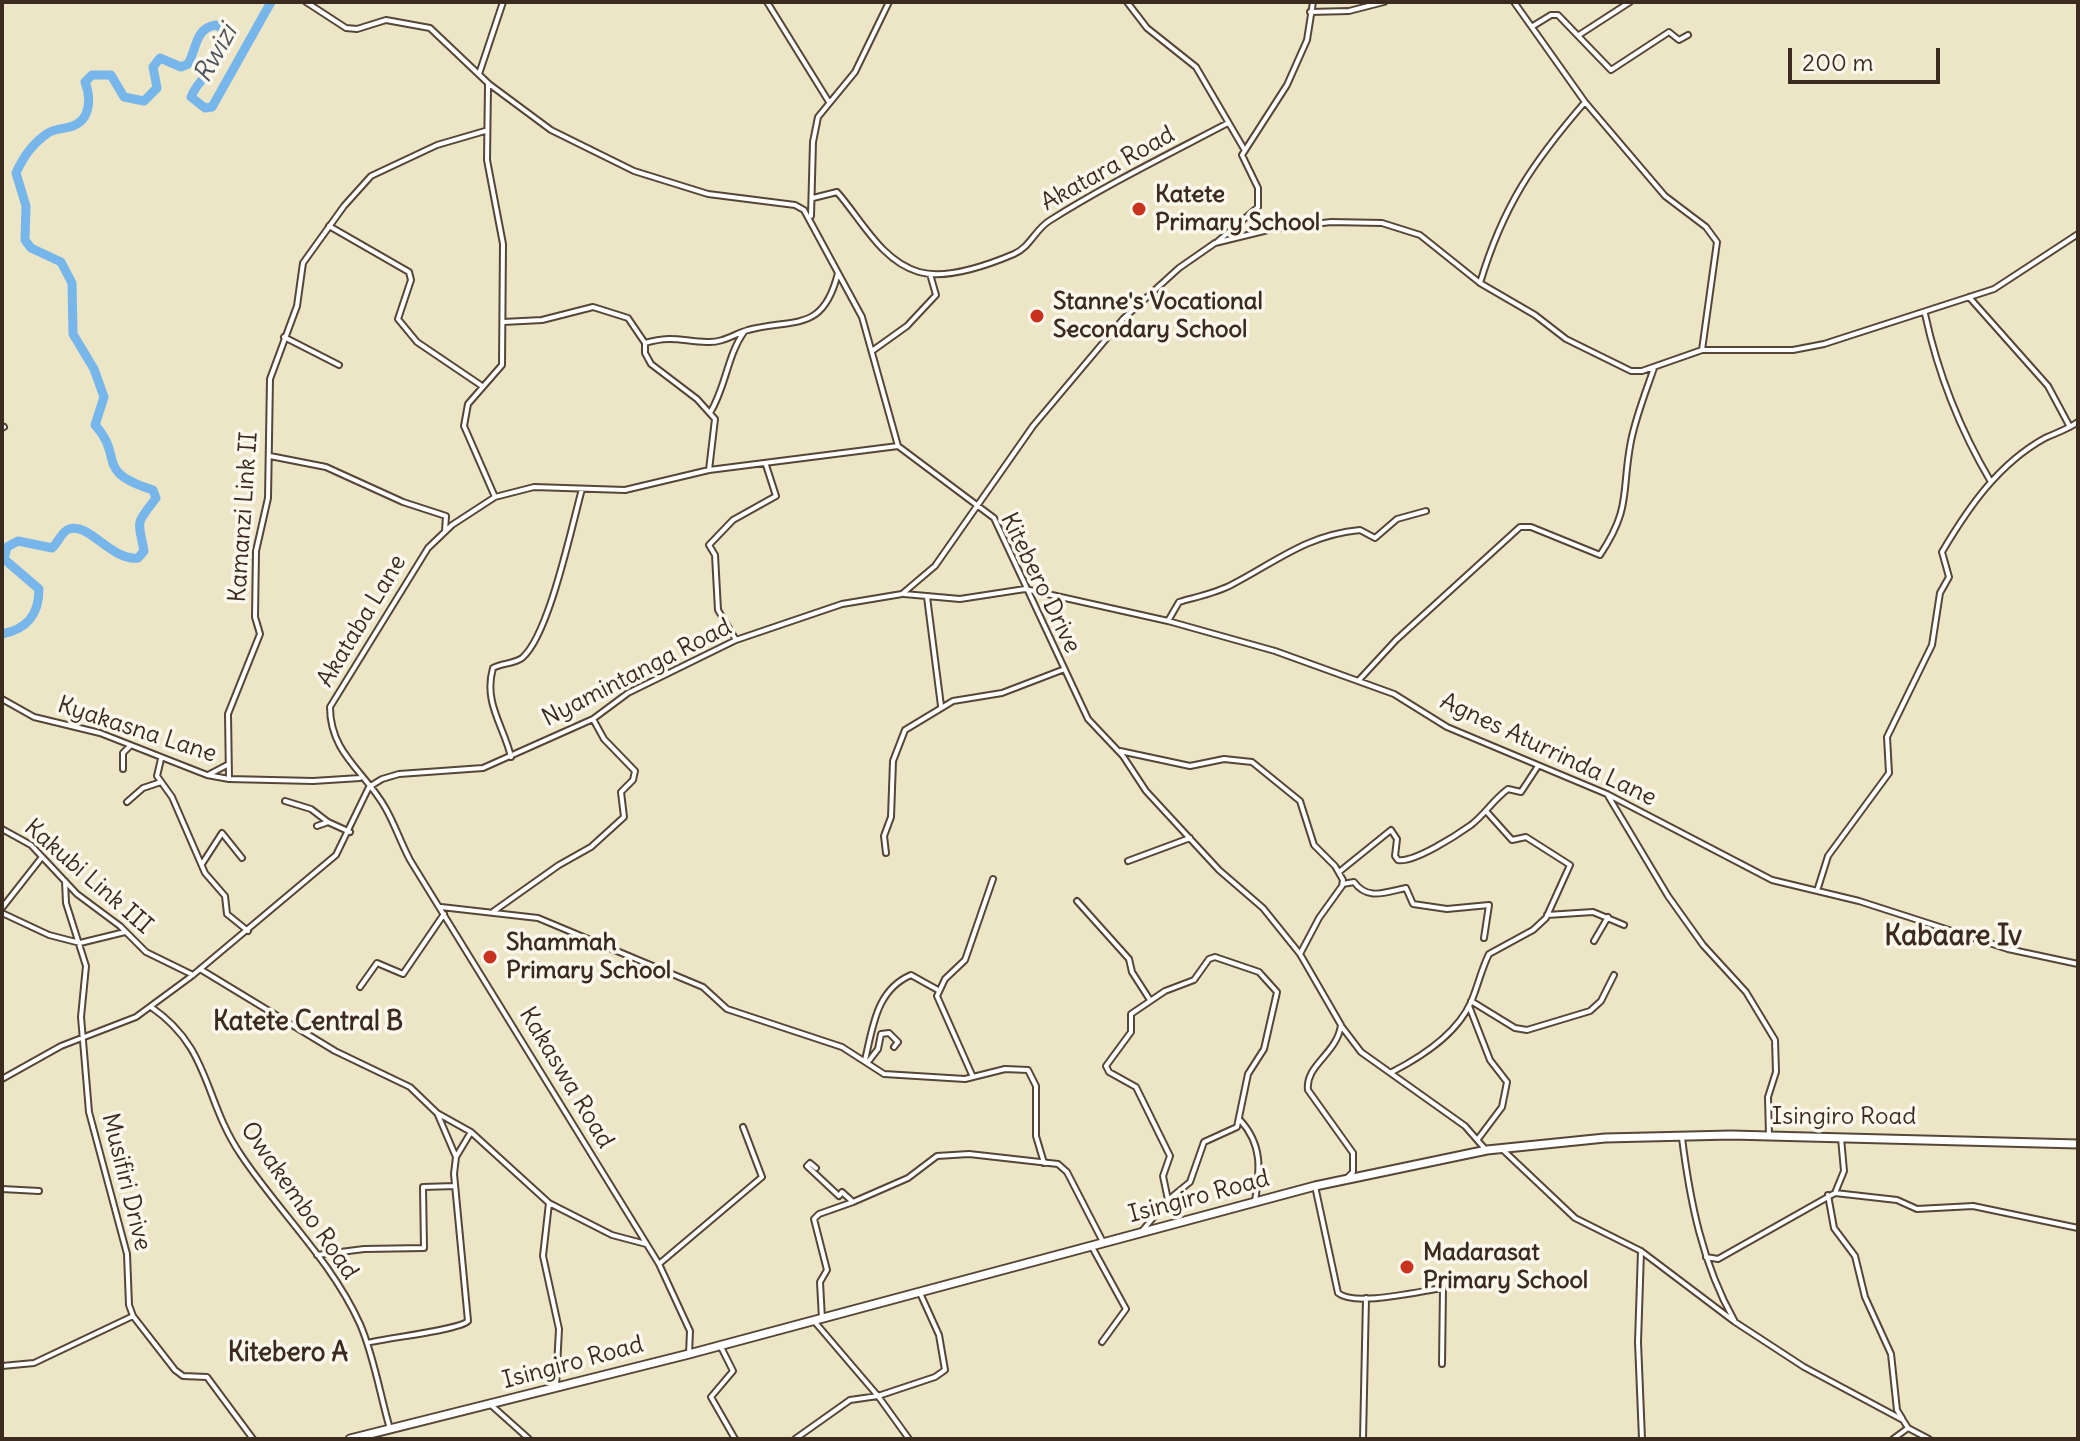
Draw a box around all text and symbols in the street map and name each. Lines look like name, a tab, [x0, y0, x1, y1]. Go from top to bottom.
water label: Rwizi	[188, 20, 244, 88]
scale bar	[1792, 32, 1944, 82]
text: 200 m	[1802, 47, 1874, 77]
street label: Akatara Road	[1036, 120, 1180, 218]
place label: Katete Primary School	[1155, 181, 1320, 237]
marker: Katete Primary School	[1130, 200, 1148, 218]
place label: Stanne's Vocational Secondary School	[1053, 288, 1263, 344]
marker: Stanne's Vocational Secondary School	[1028, 307, 1046, 325]
street label: Kamanzi Link II	[224, 431, 264, 603]
street label: Kitebero Drive	[994, 508, 1086, 658]
street label: Akataba Lane	[311, 550, 413, 692]
street label: Nyamintanga Road	[538, 613, 736, 733]
street label: Agnes Aturrinda Lane	[1435, 687, 1661, 813]
street label: Kyakasna Lane	[54, 691, 220, 769]
street label: Kakubi Link III	[18, 813, 158, 941]
district label: Kabaare Iv	[1884, 920, 2022, 954]
place label: Shammah Primary School	[506, 929, 671, 985]
marker: Shammah Primary School	[481, 948, 499, 966]
street label: Kakaswa Road	[513, 1002, 619, 1154]
district label: Katete Central B	[213, 1007, 403, 1039]
street label: Isingiro Road	[1772, 1103, 1916, 1131]
street label: Musifiri Drive	[95, 1110, 157, 1254]
street label: Owakembo Road	[234, 1117, 364, 1285]
street label: Isingiro Road	[1125, 1164, 1273, 1230]
place label: Madarasat Primary School	[1423, 1239, 1588, 1295]
marker: Madarasat Primary School	[1398, 1258, 1416, 1276]
street label: Isingiro Road	[499, 1330, 647, 1396]
district label: Kitebero A	[228, 1338, 348, 1370]

